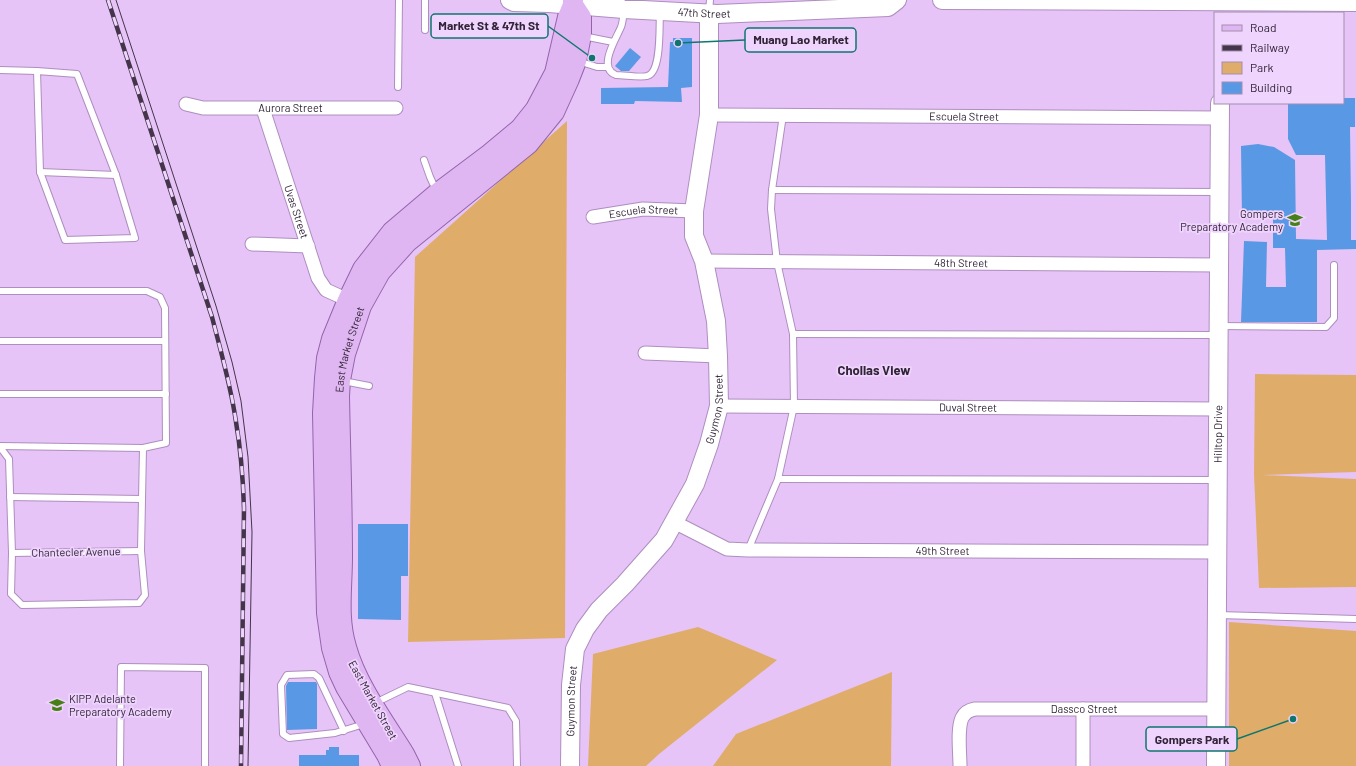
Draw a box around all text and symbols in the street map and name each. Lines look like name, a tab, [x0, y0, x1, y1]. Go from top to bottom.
street label: 47th Street	[677, 5, 731, 20]
legend	[1214, 12, 1344, 104]
callout: Market St & 47th St	[431, 14, 548, 38]
text: Market St & 47th St	[438, 18, 540, 32]
text: Road	[1250, 20, 1277, 34]
callout: Muang Lao Market	[745, 28, 856, 52]
text: Muang Lao Market	[753, 32, 849, 46]
text: Railway	[1250, 40, 1290, 54]
text: Park	[1250, 60, 1274, 74]
text: Building	[1250, 80, 1292, 94]
street label: Aurora Street	[258, 101, 323, 114]
street label: Escuela Street	[929, 109, 999, 123]
street label: Uvas Street	[282, 183, 312, 240]
street label: Escuela Street	[608, 202, 679, 220]
place label: Gompers Preparatory Academy	[1180, 207, 1283, 233]
school or university icon: Gompers Preparatory Academy	[1286, 211, 1304, 229]
street label: 48th Street	[934, 256, 988, 269]
street label: East Market Street	[332, 305, 366, 393]
district label: Chollas View	[838, 362, 910, 378]
street label: Guymon Street	[702, 374, 725, 445]
street label: Duval Street	[939, 400, 997, 414]
street label: Hilltop Drive	[1211, 405, 1224, 463]
street label: Chantecler Avenue	[31, 544, 121, 559]
street label: 49th Street	[915, 544, 970, 557]
street label: East Market Street	[346, 658, 401, 742]
street label: Guymon Street	[563, 665, 579, 737]
place label: KIPP Adelante Preparatory Academy	[69, 692, 172, 718]
school or university icon: KIPP Adelante Preparatory Academy	[48, 696, 66, 714]
street label: Dassco Street	[1051, 702, 1118, 715]
callout: Gompers Park	[1146, 727, 1237, 751]
text: Gompers Park	[1155, 732, 1230, 746]

